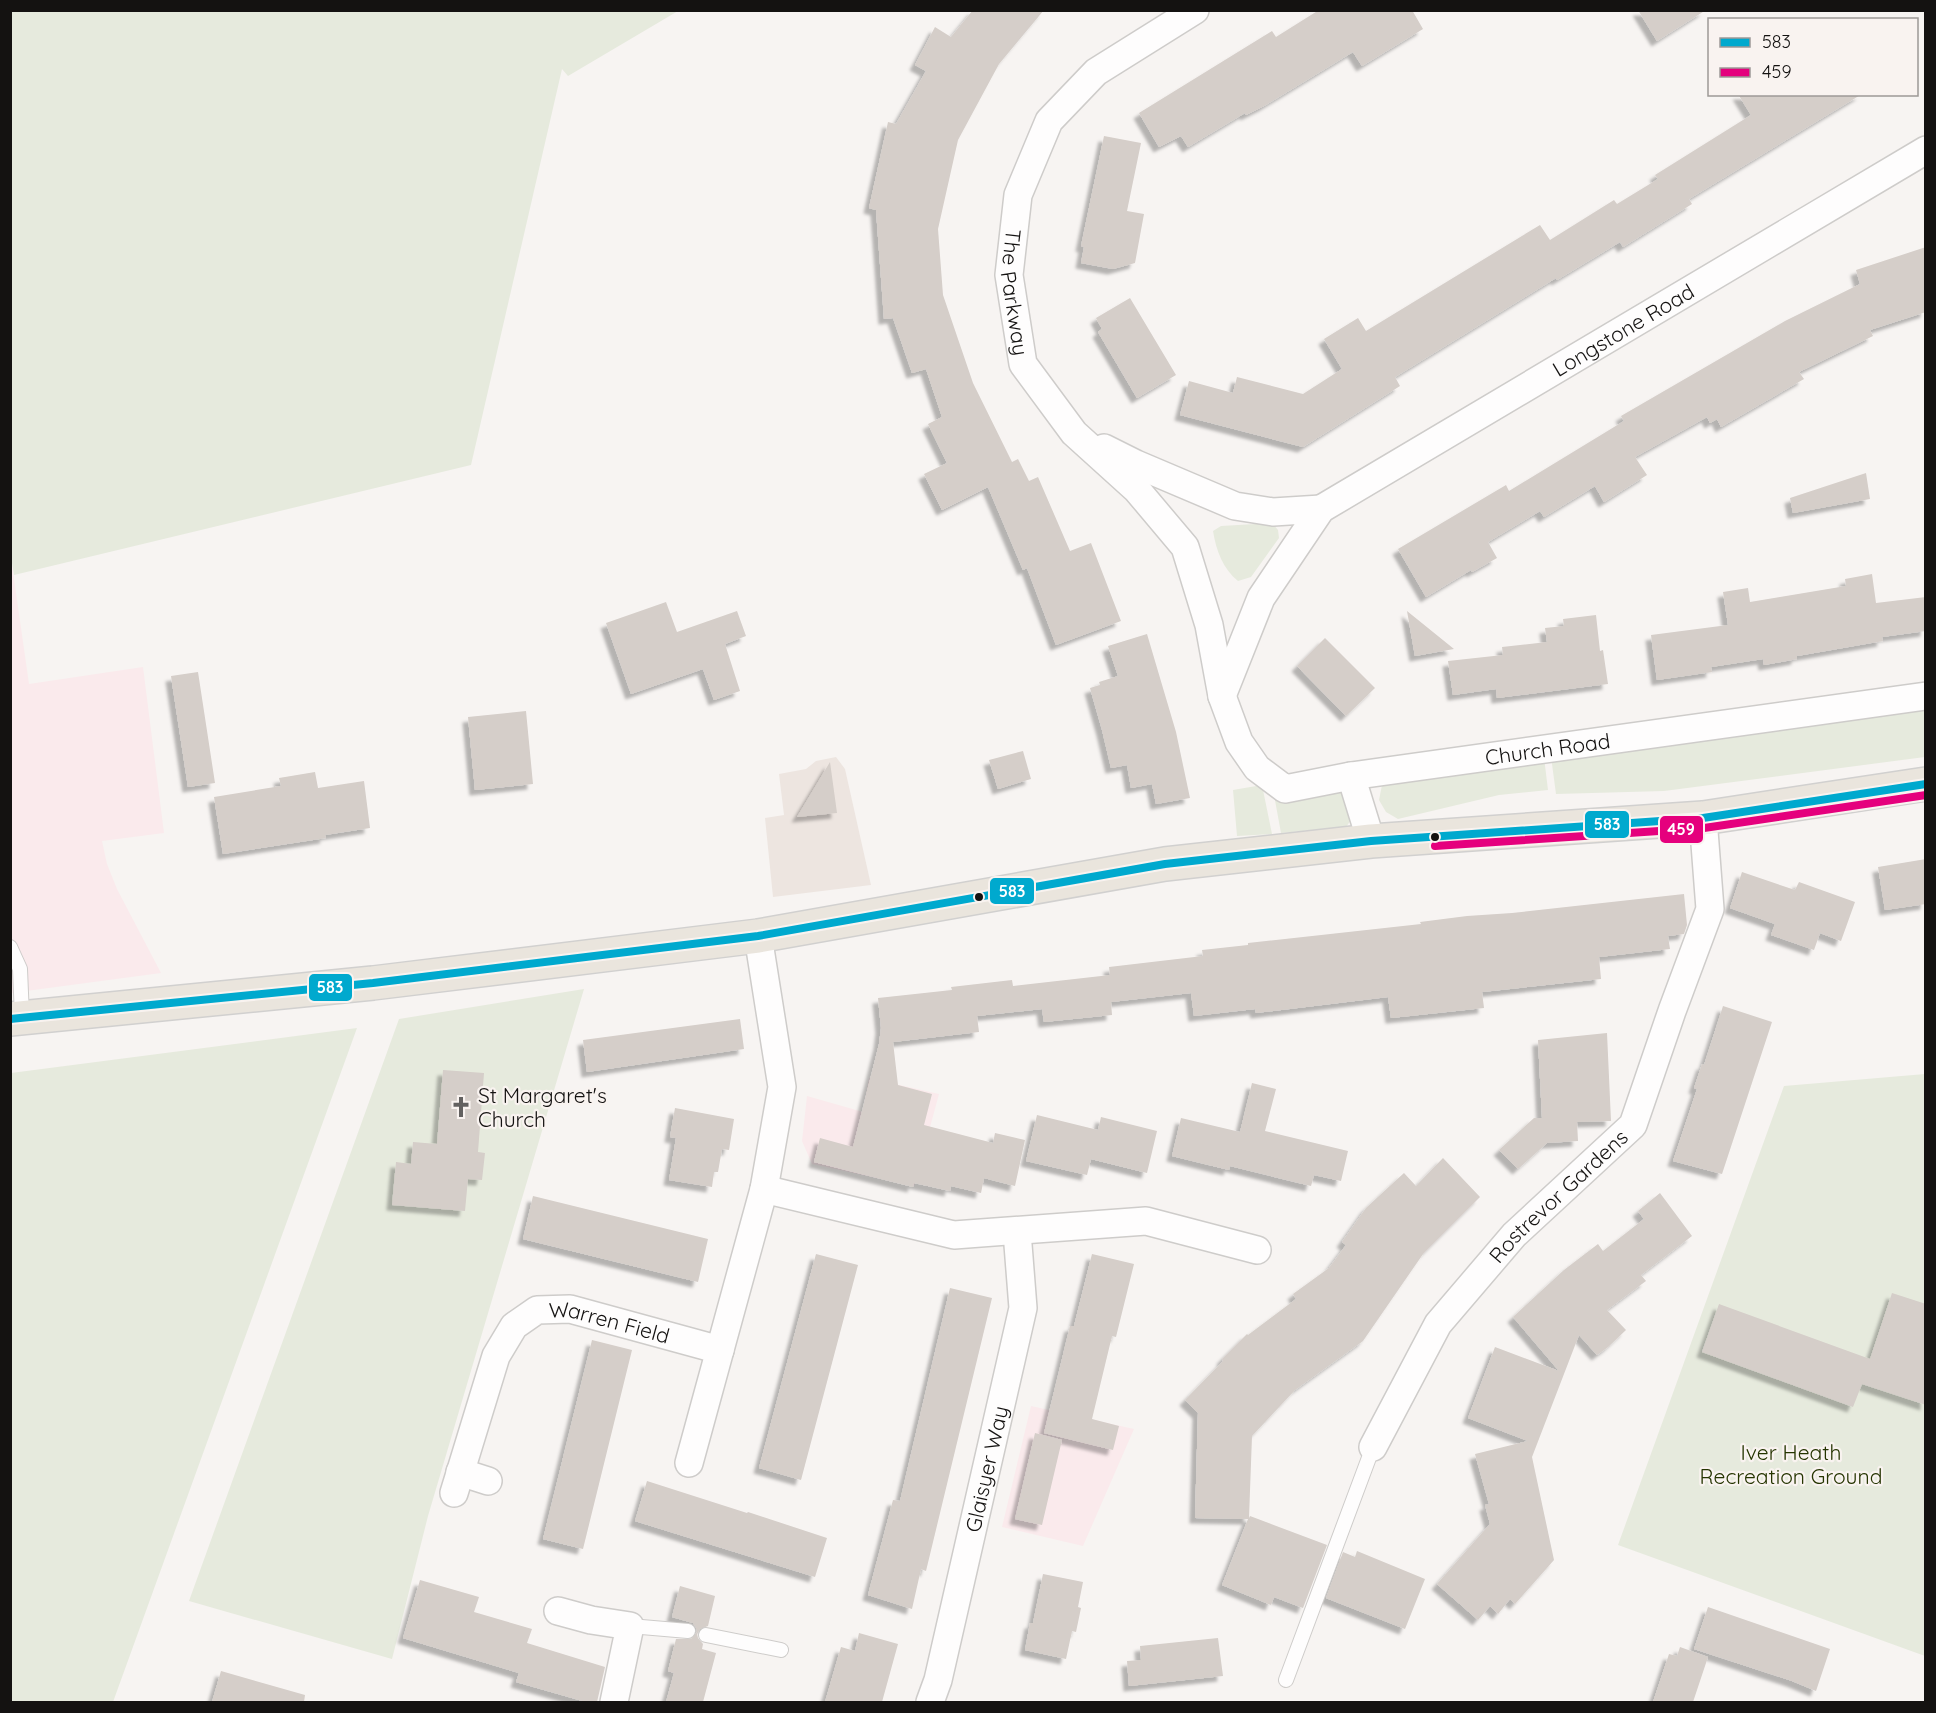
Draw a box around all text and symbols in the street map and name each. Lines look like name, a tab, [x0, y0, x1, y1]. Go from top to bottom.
legend	[1708, 18, 1918, 96]
text: 583	[1762, 30, 1791, 53]
text: 459	[1762, 60, 1791, 83]
street label: The Parkway	[996, 228, 1034, 357]
street label: Longstone Road	[1547, 278, 1699, 382]
street label: Church Road	[1483, 727, 1612, 770]
line badge: 583	[1584, 810, 1630, 839]
text: 583	[1594, 814, 1620, 834]
line badge: 459	[1659, 815, 1704, 844]
text: 459	[1667, 819, 1695, 839]
unlabelled marker	[1429, 831, 1441, 843]
line badge: 583	[989, 877, 1035, 905]
text: 583	[999, 881, 1025, 901]
unlabelled marker	[973, 891, 985, 903]
line badge: 583	[308, 973, 353, 1002]
text: 583	[317, 977, 343, 997]
place label: St Margaret's Church	[478, 1082, 607, 1132]
church icon: St Margaret's Church	[449, 1095, 473, 1119]
street label: Rostrevor Gardens	[1483, 1124, 1633, 1268]
street label: Warren Field	[548, 1296, 672, 1349]
street label: Glaisyer Way	[959, 1403, 1013, 1535]
park label: Iver Heath Recreation Ground	[1700, 1439, 1882, 1489]

